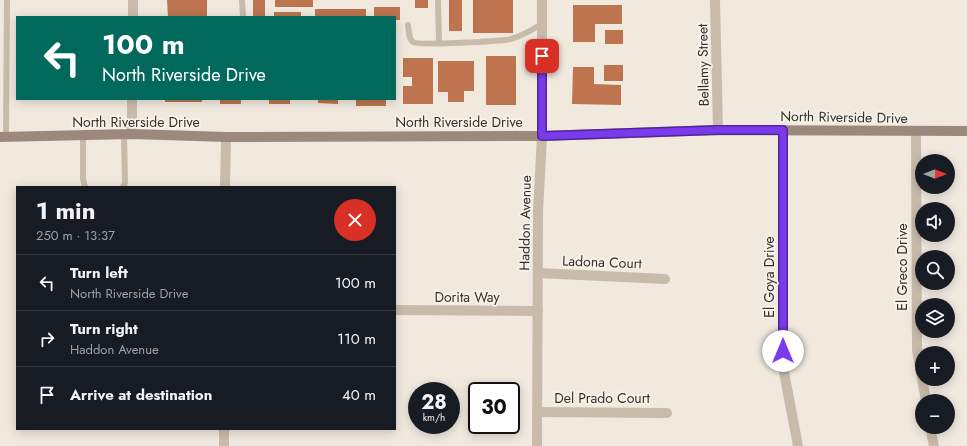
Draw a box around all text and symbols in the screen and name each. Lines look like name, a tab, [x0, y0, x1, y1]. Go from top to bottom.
street label: Bellamy Street	[692, 23, 714, 107]
text: 100 m	[102, 24, 185, 65]
icon: left	[36, 32, 88, 84]
pin	[525, 39, 559, 73]
icon: arrive	[531, 45, 553, 67]
text: North Riverside Drive	[102, 62, 266, 88]
street label: North Riverside Drive	[780, 106, 908, 128]
street label: North Riverside Drive	[72, 112, 200, 132]
street label: North Riverside Drive	[395, 112, 523, 132]
north arrow	[915, 154, 955, 194]
map controls	[915, 154, 955, 434]
street label: Haddon Avenue	[514, 175, 536, 271]
text: 1 min	[36, 193, 96, 228]
button: close	[334, 199, 376, 241]
button: sound	[915, 202, 955, 242]
street label: El Greco Drive	[892, 223, 912, 311]
text: 250 m · 13:37	[36, 226, 115, 245]
street label: El Goya Drive	[759, 236, 779, 318]
button: search	[915, 250, 955, 290]
street label: Ladona Court	[562, 251, 643, 273]
text: Turn left	[70, 262, 128, 284]
icon: left	[36, 272, 58, 294]
text: 100 m	[335, 272, 376, 294]
text: North Riverside Drive	[70, 284, 188, 303]
street label: Dorita Way	[434, 287, 500, 307]
button: layers	[915, 298, 955, 338]
text: Turn right	[70, 318, 138, 340]
icon: right	[36, 328, 58, 350]
text: 110 m	[337, 328, 376, 350]
position arrow	[762, 330, 804, 372]
text: Haddon Avenue	[70, 340, 159, 359]
button: +	[915, 346, 955, 386]
speed limit sign: 30	[468, 382, 520, 434]
icon: arrive	[36, 384, 58, 406]
text: Arrive at destination	[70, 384, 212, 406]
text: 40 m	[342, 384, 376, 406]
text: 28	[421, 388, 447, 417]
street label: Del Prado Court	[554, 388, 650, 408]
button: −	[915, 394, 955, 434]
text: km/h	[423, 410, 445, 425]

